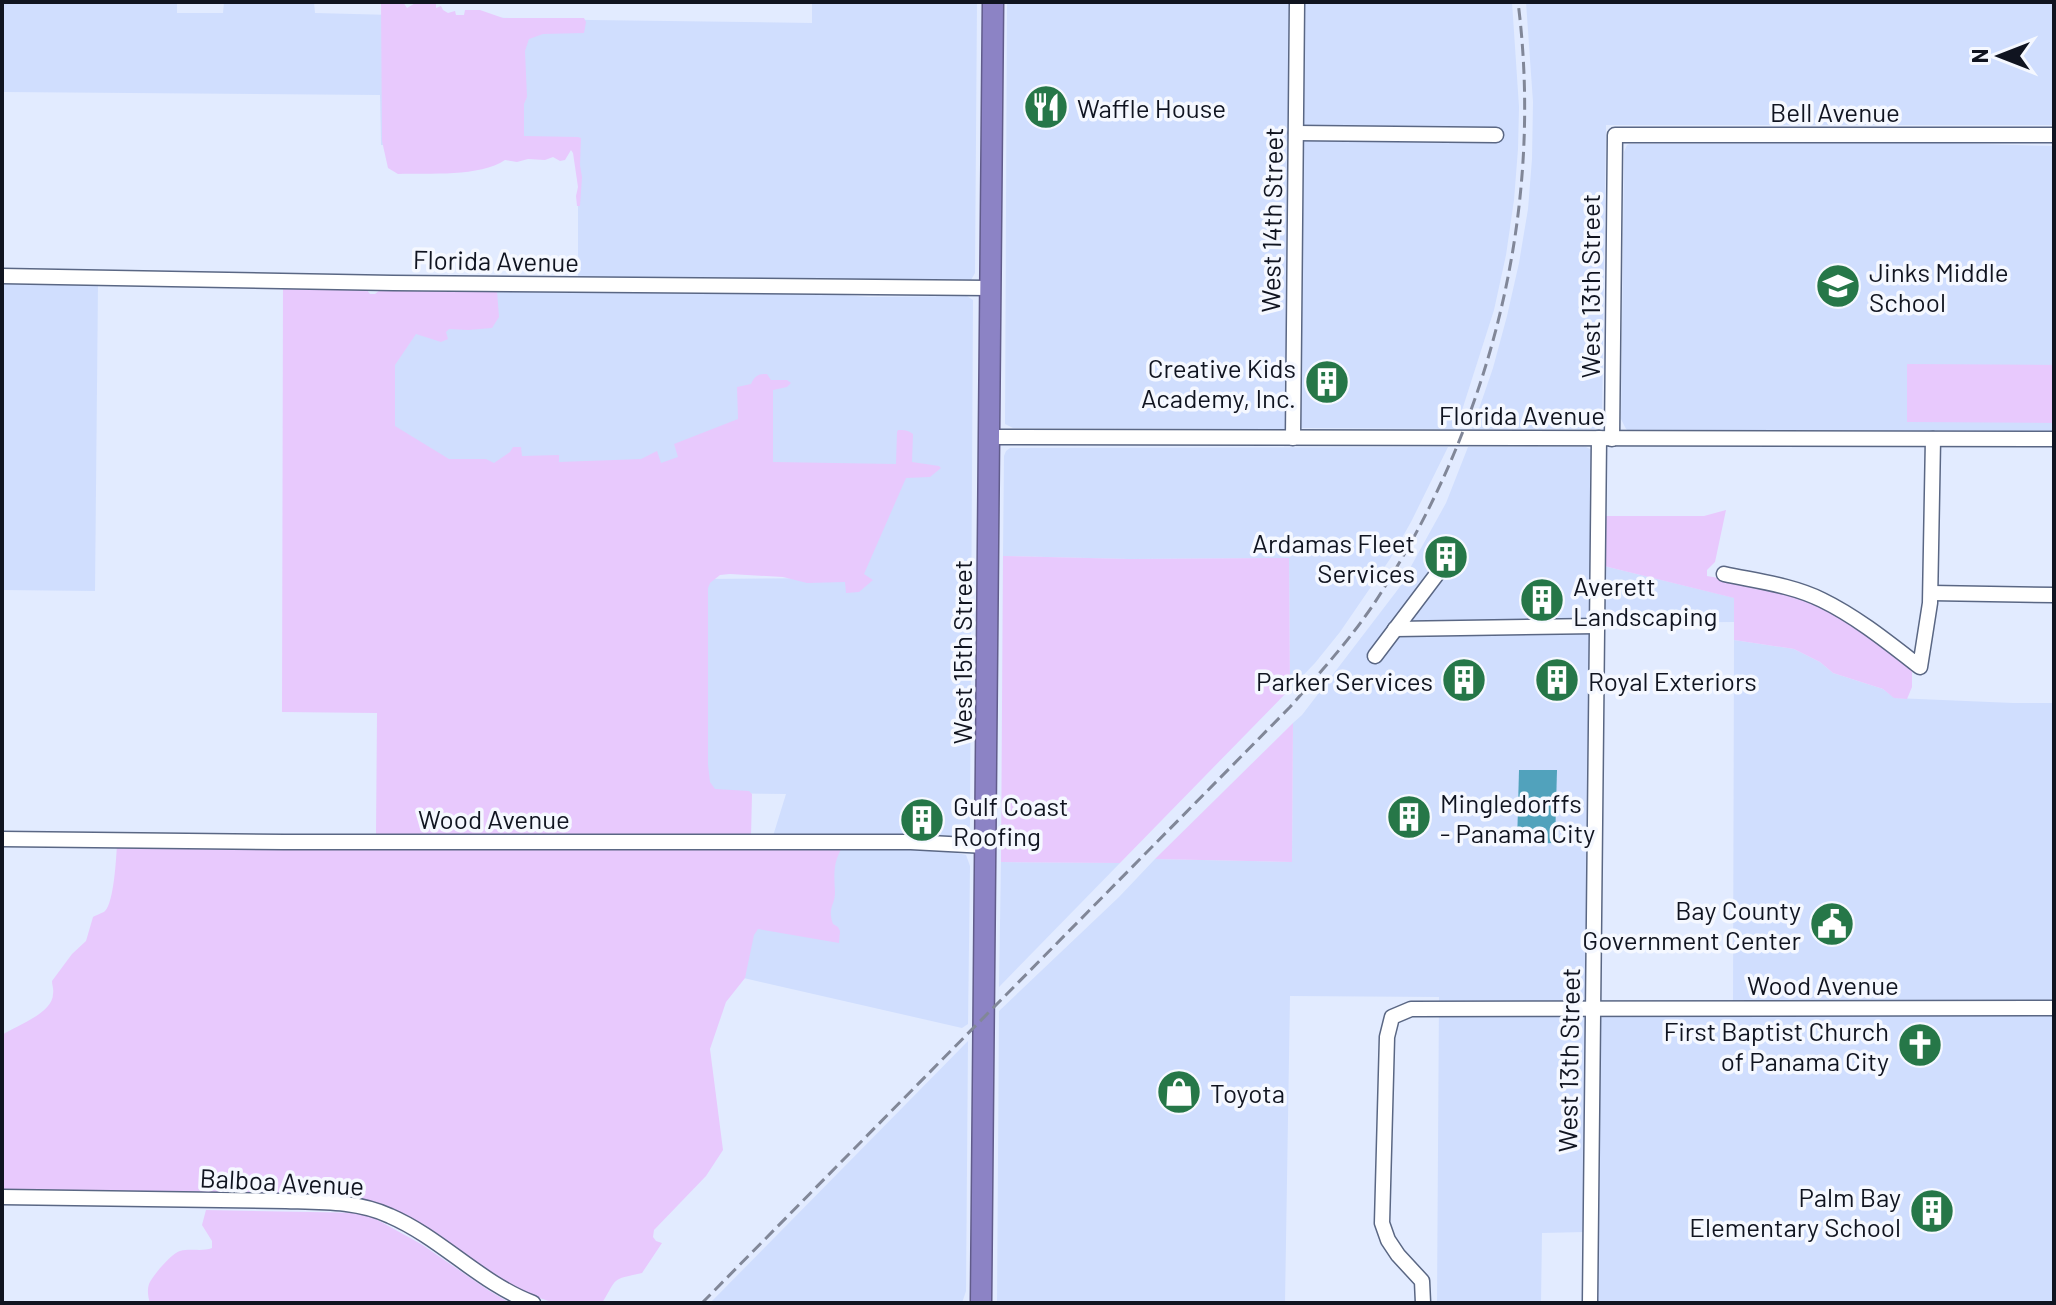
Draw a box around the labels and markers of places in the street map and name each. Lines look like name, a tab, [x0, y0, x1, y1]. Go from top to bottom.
restaurant icon: Waffle House	[1022, 83, 1070, 131]
place label: Waffle House	[1077, 92, 1226, 123]
place label: Jinks Middle School	[1869, 256, 2009, 317]
school or university icon: Jinks Middle School	[1814, 262, 1862, 310]
place label: Creative Kids Academy, Inc.	[1141, 352, 1296, 413]
building icon: Creative Kids Academy, Inc.	[1303, 358, 1351, 406]
place label: Ardamas Fleet Services	[1252, 527, 1415, 588]
building icon: Ardamas Fleet Services	[1422, 533, 1470, 581]
place label: Averett Landscaping	[1573, 570, 1717, 631]
building icon: Averett Landscaping	[1518, 576, 1566, 624]
building icon: Parker Services	[1440, 656, 1488, 704]
building icon: Royal Exteriors	[1533, 656, 1581, 704]
place label: Parker Services	[1256, 665, 1433, 696]
place label: Royal Exteriors	[1588, 665, 1757, 696]
place label: Mingledorffs - Panama City	[1440, 787, 1595, 848]
place label: Gulf Coast Roofing	[953, 790, 1068, 851]
building icon: Mingledorffs - Panama City	[1385, 793, 1433, 841]
building icon: Gulf Coast Roofing	[898, 796, 946, 844]
place label: Bay County Government Center	[1582, 894, 1802, 955]
public building icon: Bay County Government Center	[1808, 900, 1856, 948]
place label: First Baptist Church of Panama City	[1663, 1015, 1889, 1076]
church icon: First Baptist Church of Panama City	[1896, 1021, 1944, 1069]
shop icon: Toyota	[1155, 1068, 1203, 1116]
place label: Toyota	[1210, 1077, 1285, 1108]
place label: Palm Bay Elementary School	[1689, 1181, 1901, 1242]
building icon: Palm Bay Elementary School	[1908, 1187, 1956, 1235]

